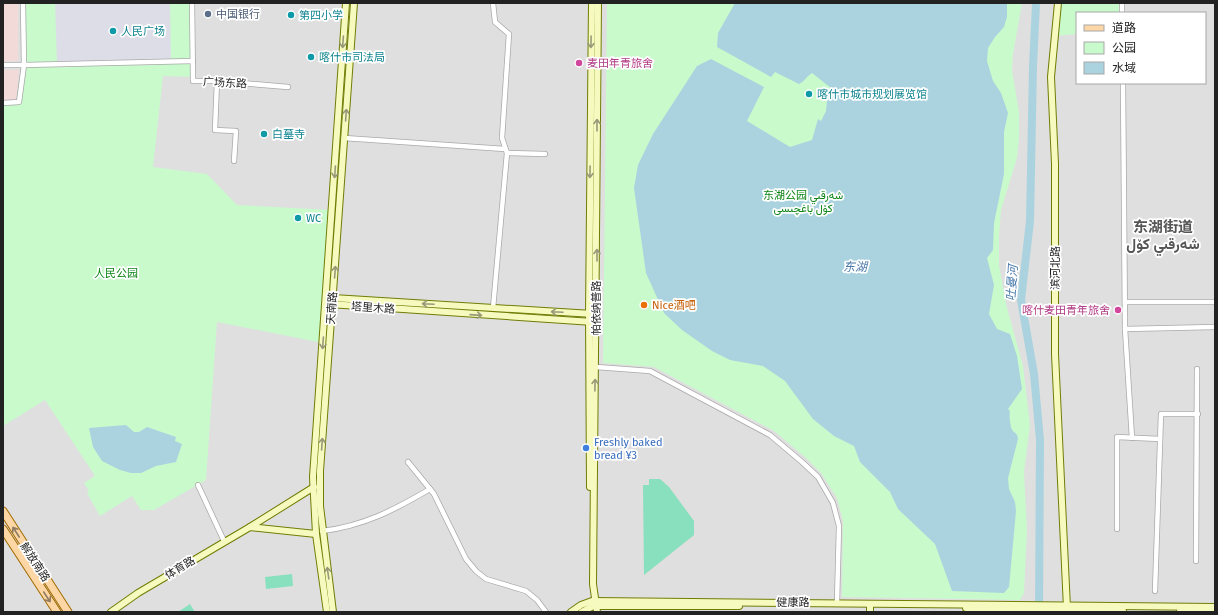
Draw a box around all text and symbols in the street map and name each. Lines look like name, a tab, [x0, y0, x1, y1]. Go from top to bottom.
place label: 中国银行	[216, 8, 260, 21]
marker: 中国银行	[203, 9, 213, 19]
place label: 第四小学	[299, 9, 343, 22]
marker: 第四小学	[286, 10, 296, 20]
legend	[1076, 12, 1206, 84]
text: 道路	[1112, 21, 1136, 35]
place label: 人民广场	[121, 25, 165, 38]
marker: 人民广场	[108, 26, 118, 36]
one-way arrow	[340, 35, 347, 48]
one-way arrow	[588, 35, 595, 48]
text: 公园	[1112, 41, 1136, 55]
place label: 喀什市司法局	[319, 51, 385, 64]
marker: 喀什市司法局	[306, 52, 316, 62]
place label: 麦田年青旅舍	[587, 57, 653, 70]
marker: 麦田年青旅舍	[574, 58, 584, 68]
text: 水域	[1112, 61, 1136, 75]
street label: 广场东路	[203, 75, 247, 91]
place label: 喀什市城市规划展览馆	[817, 88, 927, 101]
marker: 喀什市城市规划展览馆	[804, 89, 814, 99]
one-way arrow	[342, 109, 349, 122]
one-way arrow	[593, 119, 601, 132]
place label: 白墓寺	[272, 128, 305, 141]
marker: 白墓寺	[259, 129, 269, 139]
one-way arrow	[331, 165, 338, 178]
one-way arrow	[586, 165, 594, 178]
park label: 东湖公园 شەرقىي كۆل باغچىسى	[763, 189, 843, 216]
place label: WC	[306, 212, 321, 225]
marker: WC	[293, 213, 303, 223]
district label: 东湖街道 شەرقىي كۆل	[1126, 218, 1200, 257]
street label: 滨河北路	[1049, 246, 1062, 290]
one-way arrow	[593, 249, 601, 262]
water label: 东湖	[843, 260, 869, 274]
water label: 吐曼河	[1004, 263, 1020, 301]
one-way arrow	[331, 266, 338, 279]
park label: 人民公园	[94, 267, 138, 280]
street label: 帕依纳普路	[590, 281, 603, 336]
street label: 天南路	[324, 291, 340, 325]
place label: Nice酒吧	[652, 299, 696, 312]
street label: 塔里木路	[351, 300, 395, 316]
one-way arrow	[422, 300, 435, 308]
marker: Nice酒吧	[639, 300, 649, 310]
place label: 喀什麦田青年旅舍	[1022, 304, 1110, 317]
marker: 喀什麦田青年旅舍	[1113, 305, 1123, 315]
one-way arrow	[551, 308, 564, 315]
one-way arrow	[469, 311, 482, 318]
one-way arrow	[319, 336, 326, 349]
one-way arrow	[592, 379, 599, 392]
place label: Freshly baked bread ¥3	[594, 436, 662, 462]
one-way arrow	[319, 438, 326, 451]
marker: Freshly baked bread ¥3	[581, 443, 591, 453]
one-way arrow	[12, 527, 20, 538]
street label: 解放南路	[18, 540, 52, 584]
street label: 体育路	[163, 554, 197, 582]
one-way arrow	[324, 567, 332, 580]
one-way arrow	[43, 591, 51, 602]
street label: 健康路	[777, 596, 810, 609]

